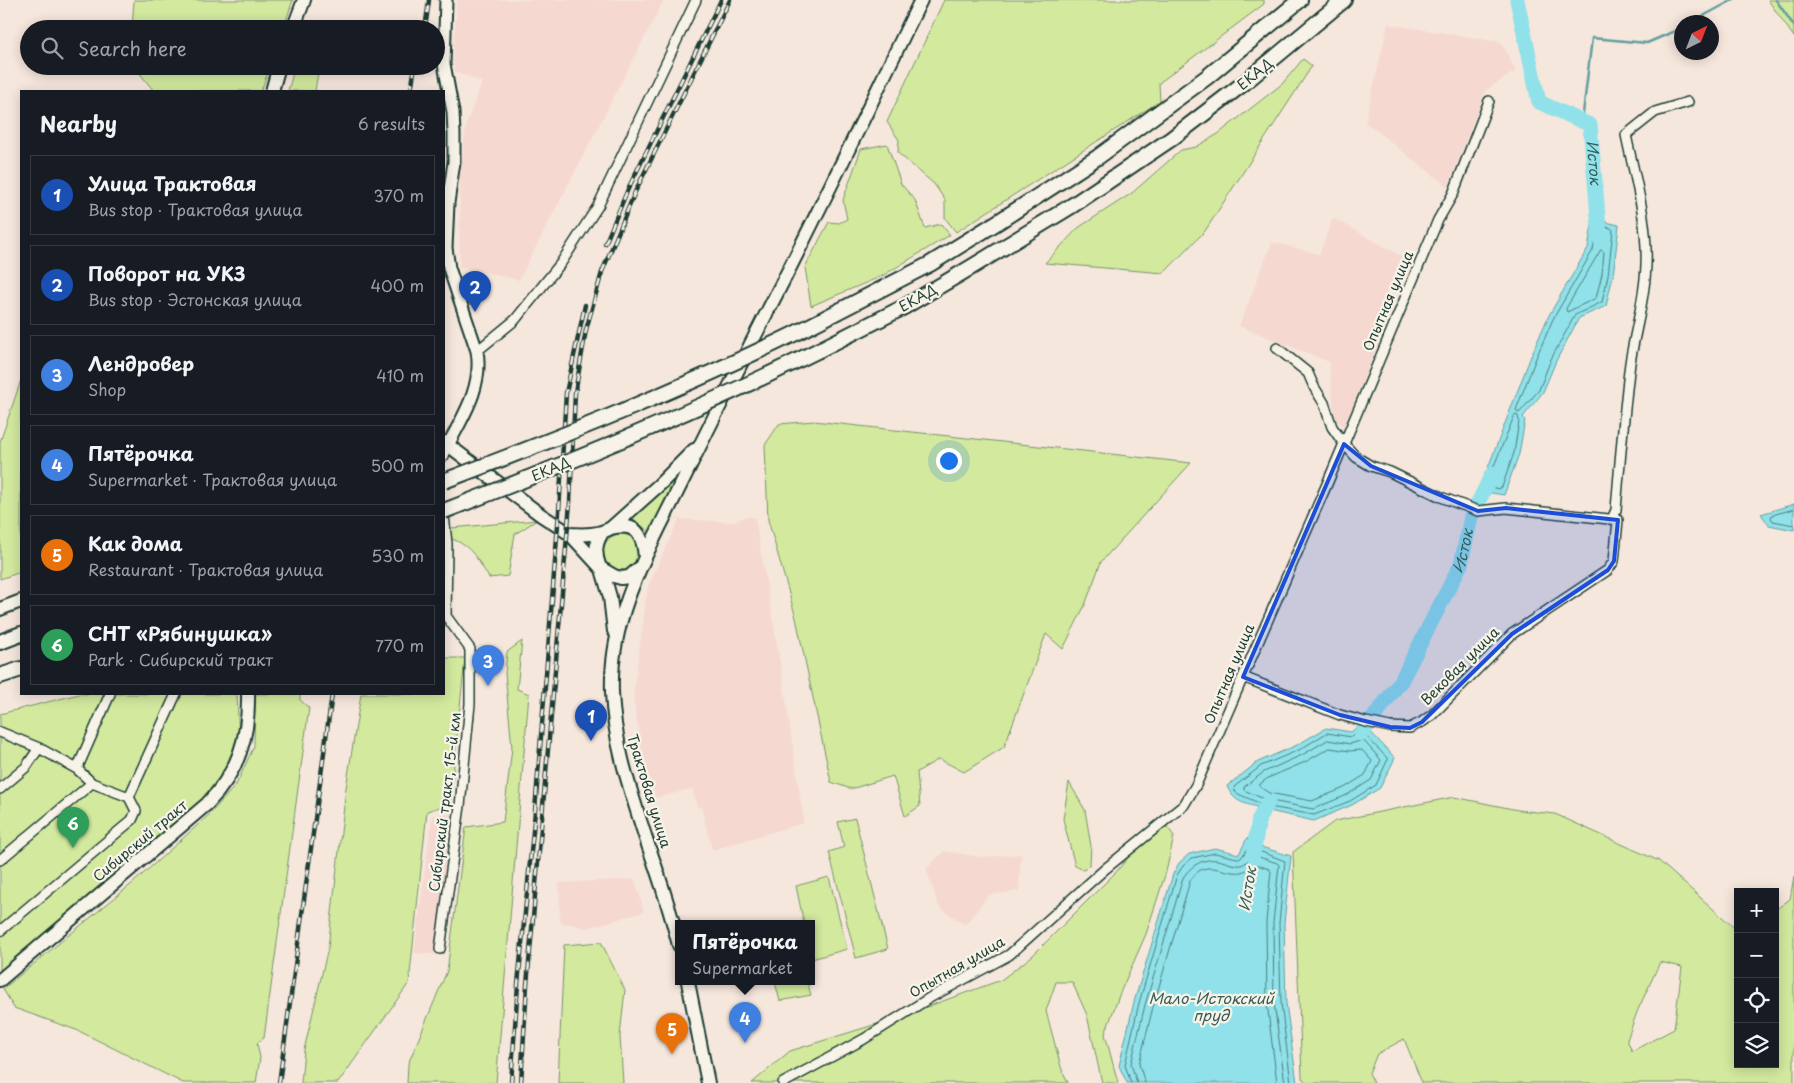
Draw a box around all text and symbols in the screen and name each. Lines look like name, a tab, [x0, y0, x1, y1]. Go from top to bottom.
north arrow	[1674, 15, 1719, 60]
search box	[20, 20, 445, 75]
icon: search	[38, 34, 66, 62]
text: Search here	[78, 34, 187, 62]
street label: ЕКАД	[1232, 53, 1277, 95]
text: Nearby	[40, 107, 117, 139]
text: 6 results	[358, 111, 425, 135]
water label: Исток	[1581, 139, 1608, 187]
text: Улица Трактовая	[88, 169, 257, 197]
text: 1	[53, 183, 61, 207]
text: 370 m	[374, 183, 424, 207]
text: Bus stop · Трактовая улица	[88, 197, 302, 221]
street label: Опытная улица	[1357, 247, 1418, 354]
text: Поворот на УКЗ	[88, 259, 246, 287]
pin: 2	[459, 271, 491, 312]
text: 2	[51, 273, 63, 297]
text: 400 m	[371, 273, 424, 297]
street label: ЕКАД	[895, 279, 941, 317]
text: Bus stop · Эстонская улица	[88, 287, 302, 311]
text: Лендровер	[88, 349, 194, 377]
text: 3	[52, 363, 62, 387]
text: 410 m	[376, 363, 424, 387]
text: Shop	[88, 377, 126, 401]
text: Пятёрочка	[88, 439, 194, 467]
your location	[936, 448, 962, 474]
street label: ЕКАД	[528, 451, 574, 486]
text: 4	[52, 453, 62, 477]
text: 500 m	[371, 453, 424, 477]
text: Supermarket · Трактовая улица	[88, 467, 337, 491]
water label: Исток	[1445, 526, 1478, 577]
text: Как дома	[88, 529, 183, 557]
text: 5	[52, 543, 62, 567]
text: 530 m	[371, 543, 424, 567]
text: Restaurant · Трактовая улица	[88, 557, 323, 581]
text: СНТ «Рябинушка»	[88, 619, 272, 647]
street label: Опытная улица	[1198, 620, 1259, 727]
street label: Вековая улица	[1416, 622, 1504, 710]
text: 6	[51, 633, 63, 657]
text: 770 m	[375, 633, 424, 657]
pin: 3	[472, 645, 504, 686]
text: Park · Сибирский тракт	[88, 647, 273, 671]
pin: 1	[575, 700, 607, 741]
street label: Сибирский тракт, 15-й км	[423, 711, 466, 893]
street label: Трактовая улица	[622, 731, 677, 851]
street label: Сибирский тракт	[88, 795, 192, 886]
pin: 6	[57, 807, 89, 848]
water label: Исток	[1232, 864, 1262, 912]
map controls	[1734, 888, 1779, 1068]
button: +	[1734, 888, 1779, 933]
popup	[675, 920, 815, 985]
text: Пятёрочка	[692, 927, 798, 955]
street label: Опытная улица	[905, 931, 1009, 1003]
button: −	[1734, 933, 1779, 978]
text: Supermarket	[692, 955, 793, 979]
button: locate	[1734, 978, 1779, 1023]
water label: Мало-Истокский пруд	[1148, 986, 1276, 1026]
pin: 4	[729, 1002, 761, 1043]
pin: 5	[656, 1013, 688, 1054]
button: layers	[1734, 1023, 1779, 1068]

